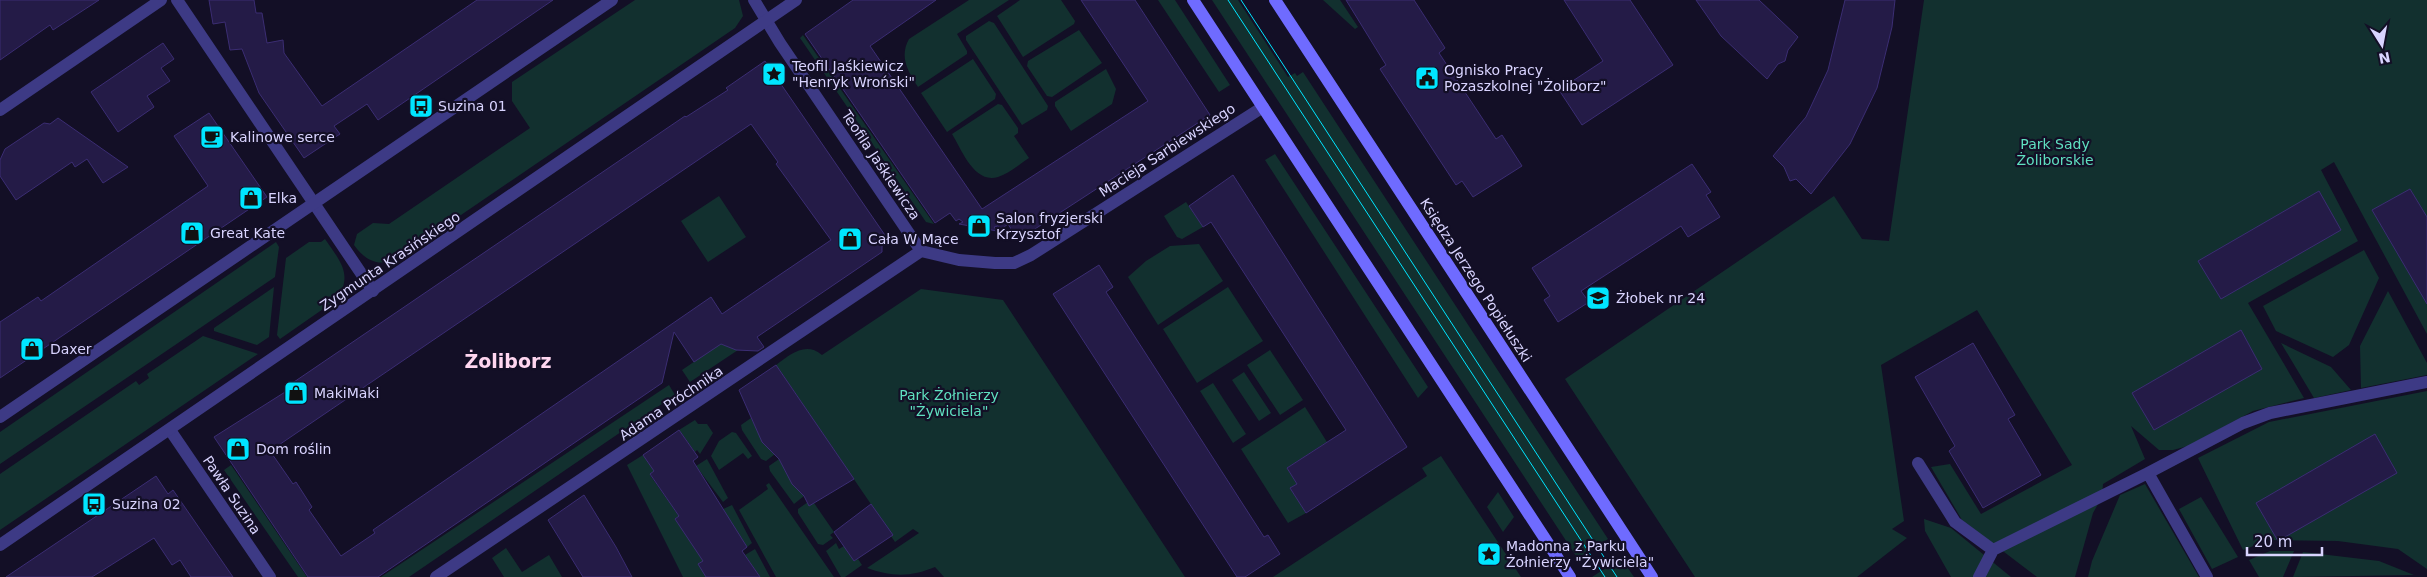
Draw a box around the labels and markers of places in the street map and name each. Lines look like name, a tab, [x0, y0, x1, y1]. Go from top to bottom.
place label: Teofil Jaśkiewicz "Henryk Wroński"	[791, 58, 915, 90]
place icon: Teofil Jaśkiewicz "Henryk Wroński"	[761, 61, 787, 87]
place label: Ognisko Pracy Pozaszkolnej "Żoliborz"	[1444, 62, 1606, 94]
public building icon: Ognisko Pracy Pozaszkolnej "Żoliborz"	[1414, 65, 1440, 91]
bus stop icon: Suzina 01	[408, 93, 434, 119]
place label: Suzina 01	[438, 98, 507, 114]
cafe icon: Kalinowe serce	[199, 124, 225, 150]
place label: Kalinowe serce	[230, 129, 335, 145]
shop icon: Elka	[238, 185, 264, 211]
place label: Elka	[268, 190, 297, 206]
place label: Salon fryzjerski Krzysztof	[996, 210, 1103, 242]
shop icon: Salon fryzjerski Krzysztof	[966, 213, 992, 239]
shop icon: Great Kate	[179, 220, 205, 246]
place label: Great Kate	[210, 225, 285, 241]
shop icon: Cała W Mące	[837, 226, 863, 252]
place label: Cała W Mące	[868, 231, 959, 247]
school or university icon: Żłobek nr 24	[1585, 285, 1611, 311]
place label: Żłobek nr 24	[1616, 289, 1705, 306]
shop icon: Daxer	[19, 336, 45, 362]
place label: Daxer	[50, 341, 92, 357]
shop icon: MakiMaki	[283, 380, 309, 406]
place label: MakiMaki	[314, 385, 379, 401]
shop icon: Dom roślin	[225, 436, 251, 462]
place label: Dom roślin	[256, 441, 331, 457]
bus stop icon: Suzina 02	[81, 491, 107, 517]
place label: Suzina 02	[112, 496, 181, 512]
place label: Madonna z Parku Żołnierzy "Żywiciela"	[1506, 538, 1654, 570]
place icon: Madonna z Parku Żołnierzy "Żywiciela"	[1476, 541, 1502, 567]

